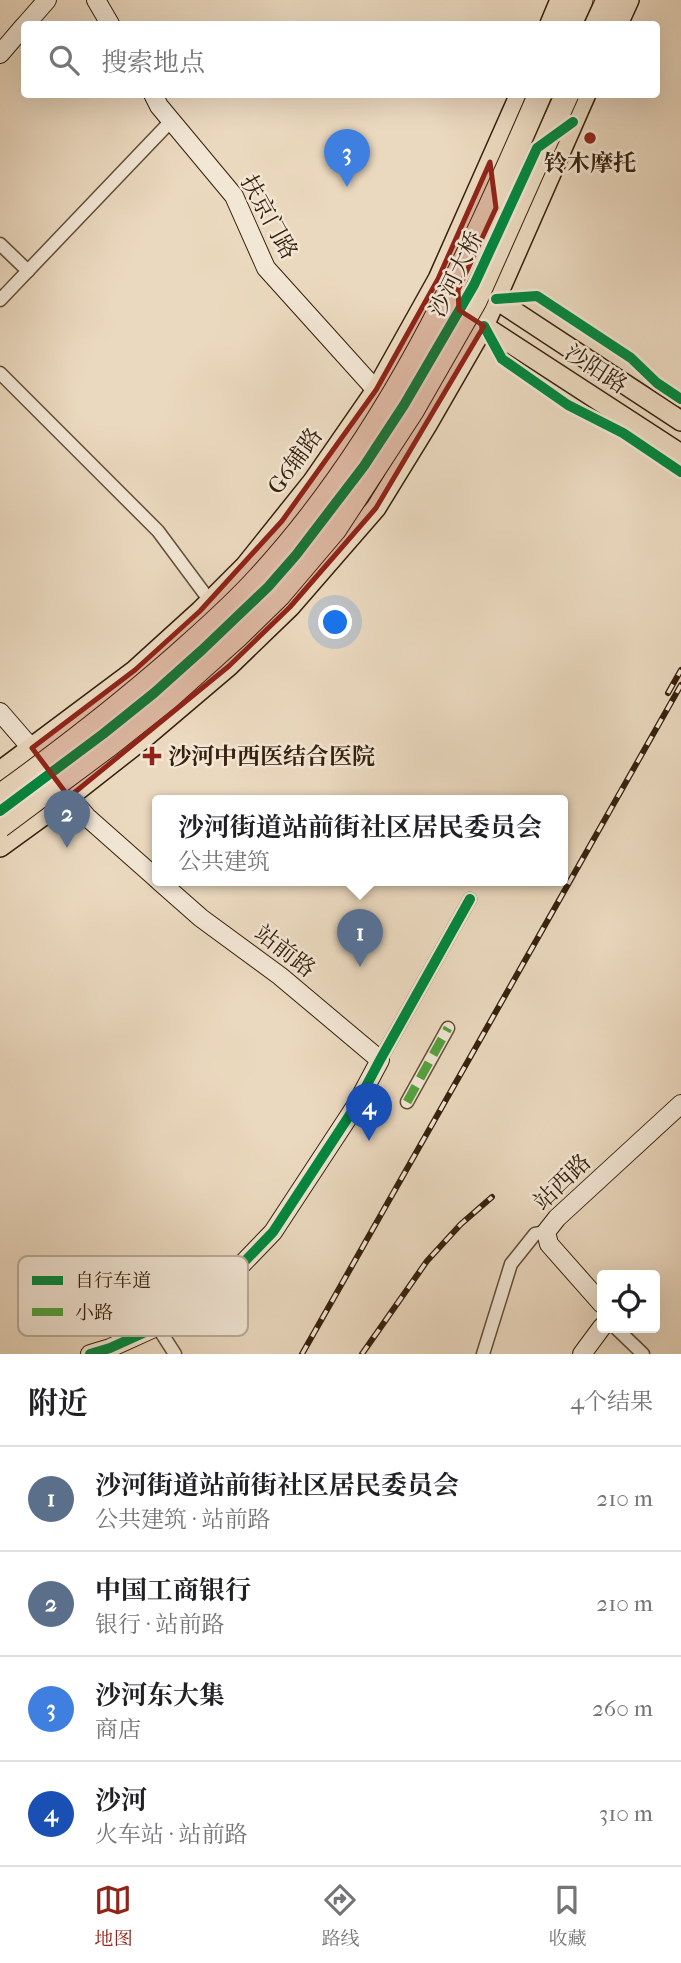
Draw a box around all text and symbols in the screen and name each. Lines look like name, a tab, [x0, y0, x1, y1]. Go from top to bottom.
search box	[21, 21, 660, 98]
icon: search	[45, 41, 83, 79]
text: 搜索地点	[101, 47, 205, 78]
pin: 3	[324, 129, 370, 187]
marker: 铃木摩托	[582, 130, 598, 146]
place label: 铃木摩托	[544, 150, 636, 177]
street label: 扶京门路	[235, 170, 303, 264]
street label: 沙河大桥	[424, 227, 488, 321]
street label: 沙阳路	[560, 339, 632, 399]
street label: G6辅路	[262, 423, 328, 499]
your location	[318, 605, 352, 639]
place label: 沙河中西医结合医院	[168, 743, 375, 770]
marker: 沙河中西医结合医院	[142, 746, 162, 766]
pin: 2	[44, 790, 90, 848]
popup	[152, 795, 568, 886]
text: 沙河街道站前街社区居民委员会	[178, 812, 542, 843]
text: 公共建筑	[178, 848, 270, 875]
pin: 1	[337, 909, 383, 967]
street label: 站前路	[250, 919, 320, 983]
pin: 4	[346, 1083, 392, 1141]
street label: 站西路	[528, 1148, 596, 1216]
legend	[18, 1256, 248, 1336]
text: 自行车道	[75, 1270, 151, 1292]
map controls	[597, 1270, 660, 1333]
button: locate	[597, 1270, 660, 1333]
text: 小路	[75, 1302, 113, 1324]
text: 附近	[28, 1386, 88, 1421]
text: 4个结果	[570, 1388, 653, 1415]
text: 沙河街道站前街社区居民委员会	[95, 1470, 459, 1501]
text: 1	[47, 1485, 55, 1512]
text: 210 m	[596, 1485, 653, 1512]
text: 公共建筑 · 站前路	[95, 1506, 271, 1533]
text: 中国工商银行	[95, 1575, 251, 1606]
text: 2	[45, 1590, 57, 1617]
text: 210 m	[596, 1590, 653, 1617]
text: 银行 · 站前路	[95, 1611, 225, 1638]
text: 沙河东大集	[95, 1680, 225, 1711]
text: 3	[46, 1695, 56, 1722]
text: 260 m	[592, 1695, 653, 1722]
text: 商店	[95, 1716, 141, 1743]
text: 沙河	[95, 1785, 147, 1816]
text: 4	[44, 1800, 58, 1827]
text: 310 m	[599, 1800, 653, 1827]
text: 火车站 · 站前路	[95, 1821, 248, 1848]
tab: 地图	[94, 1881, 133, 1950]
tab: 路线	[321, 1881, 360, 1950]
tab: 收藏	[548, 1881, 587, 1950]

